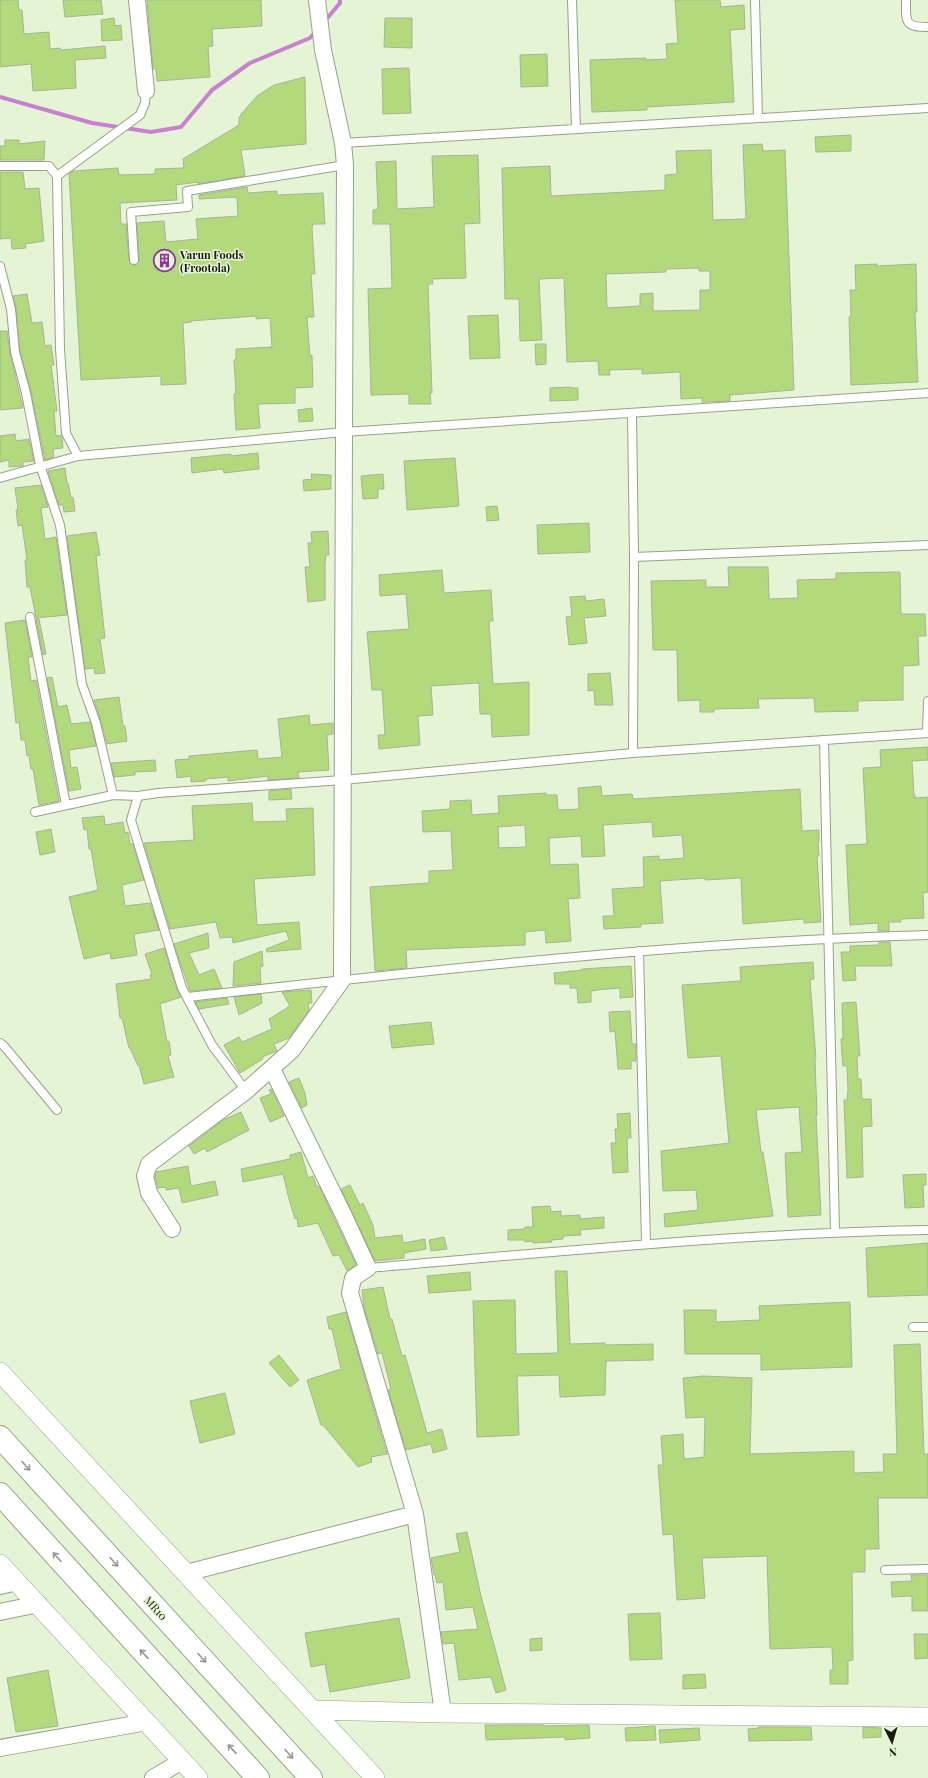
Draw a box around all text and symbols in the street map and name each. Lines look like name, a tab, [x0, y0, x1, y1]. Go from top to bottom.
building icon: Varun Foods (Frootola)	[152, 247, 178, 273]
place label: Varun Foods (Frootola)	[179, 247, 244, 275]
one-way arrow	[22, 1461, 31, 1471]
one-way arrow	[52, 1552, 61, 1562]
one-way arrow	[109, 1557, 119, 1567]
street label: MR10	[141, 1593, 171, 1623]
one-way arrow	[139, 1649, 148, 1659]
one-way arrow	[197, 1653, 206, 1663]
north arrow	[872, 1722, 912, 1762]
one-way arrow	[227, 1744, 236, 1754]
text: N	[888, 1745, 898, 1760]
one-way arrow	[284, 1749, 294, 1759]

